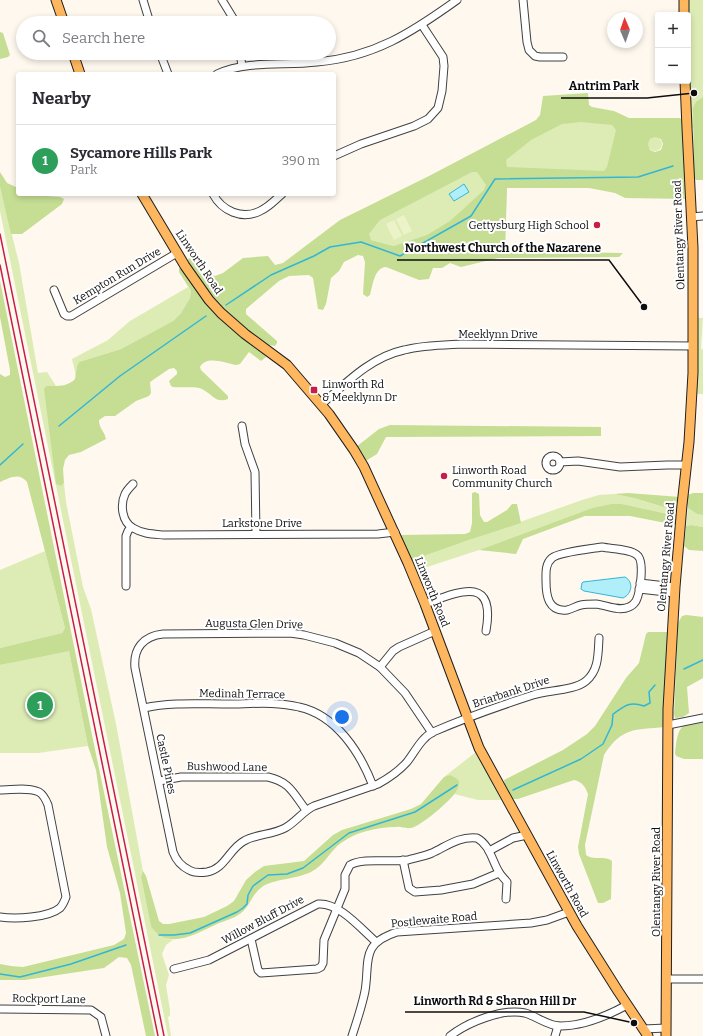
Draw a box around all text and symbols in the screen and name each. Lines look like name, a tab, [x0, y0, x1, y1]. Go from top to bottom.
north arrow	[607, 12, 643, 48]
map controls	[655, 12, 691, 84]
button: +	[655, 12, 691, 48]
search box	[16, 16, 336, 60]
icon: search	[30, 27, 52, 49]
text: Search here	[62, 29, 145, 47]
button: −	[655, 48, 691, 84]
callout: Antrim Park	[561, 74, 647, 98]
text: Antrim Park	[569, 79, 640, 93]
text: Nearby	[32, 88, 91, 109]
text: Sycamore Hills Park	[70, 144, 212, 162]
text: 1	[42, 153, 48, 168]
text: 390 m	[282, 153, 320, 168]
text: Park	[70, 162, 97, 177]
street label: Olentangy River Road	[671, 179, 687, 290]
place label: Gettysburg High School	[468, 219, 589, 232]
marker: Gettysburg High School	[592, 220, 602, 230]
street label: Linworth Road	[173, 228, 225, 297]
callout: Northwest Church of the Nazarene	[397, 236, 609, 260]
text: Northwest Church of the Nazarene	[405, 241, 602, 255]
street label: Kempton Run Drive	[71, 245, 163, 307]
street label: Meeklynn Drive	[458, 328, 538, 341]
place label: Linworth Rd & Meeklynn Dr	[322, 378, 397, 404]
marker: Linworth Rd & Meeklynn Dr	[309, 385, 319, 395]
place label: Linworth Road Community Church	[452, 464, 553, 490]
marker: Linworth Road Community Church	[439, 471, 449, 481]
street label: Olentangy River Road	[655, 501, 677, 612]
street label: Larkstone Drive	[222, 517, 302, 530]
street label: Linworth Road	[412, 555, 452, 629]
street label: Augusta Glen Drive	[205, 617, 303, 631]
street label: Briarbank Drive	[471, 673, 551, 711]
street label: Medinah Terrace	[199, 687, 285, 701]
pin: 1	[27, 690, 53, 720]
your location	[332, 707, 352, 727]
street label: Castle Pines	[153, 733, 179, 795]
street label: Bushwood Lane	[187, 760, 267, 774]
street label: Olentangy River Road	[650, 827, 663, 937]
street label: Linworth Road	[543, 848, 591, 920]
street label: Willow Bluff Drive	[220, 893, 306, 947]
street label: Postlewaite Road	[390, 910, 478, 930]
callout: Linworth Rd & Sharon Hill Dr	[405, 988, 584, 1012]
street label: Rockport Lane	[12, 992, 86, 1006]
text: Linworth Rd & Sharon Hill Dr	[414, 994, 577, 1008]

